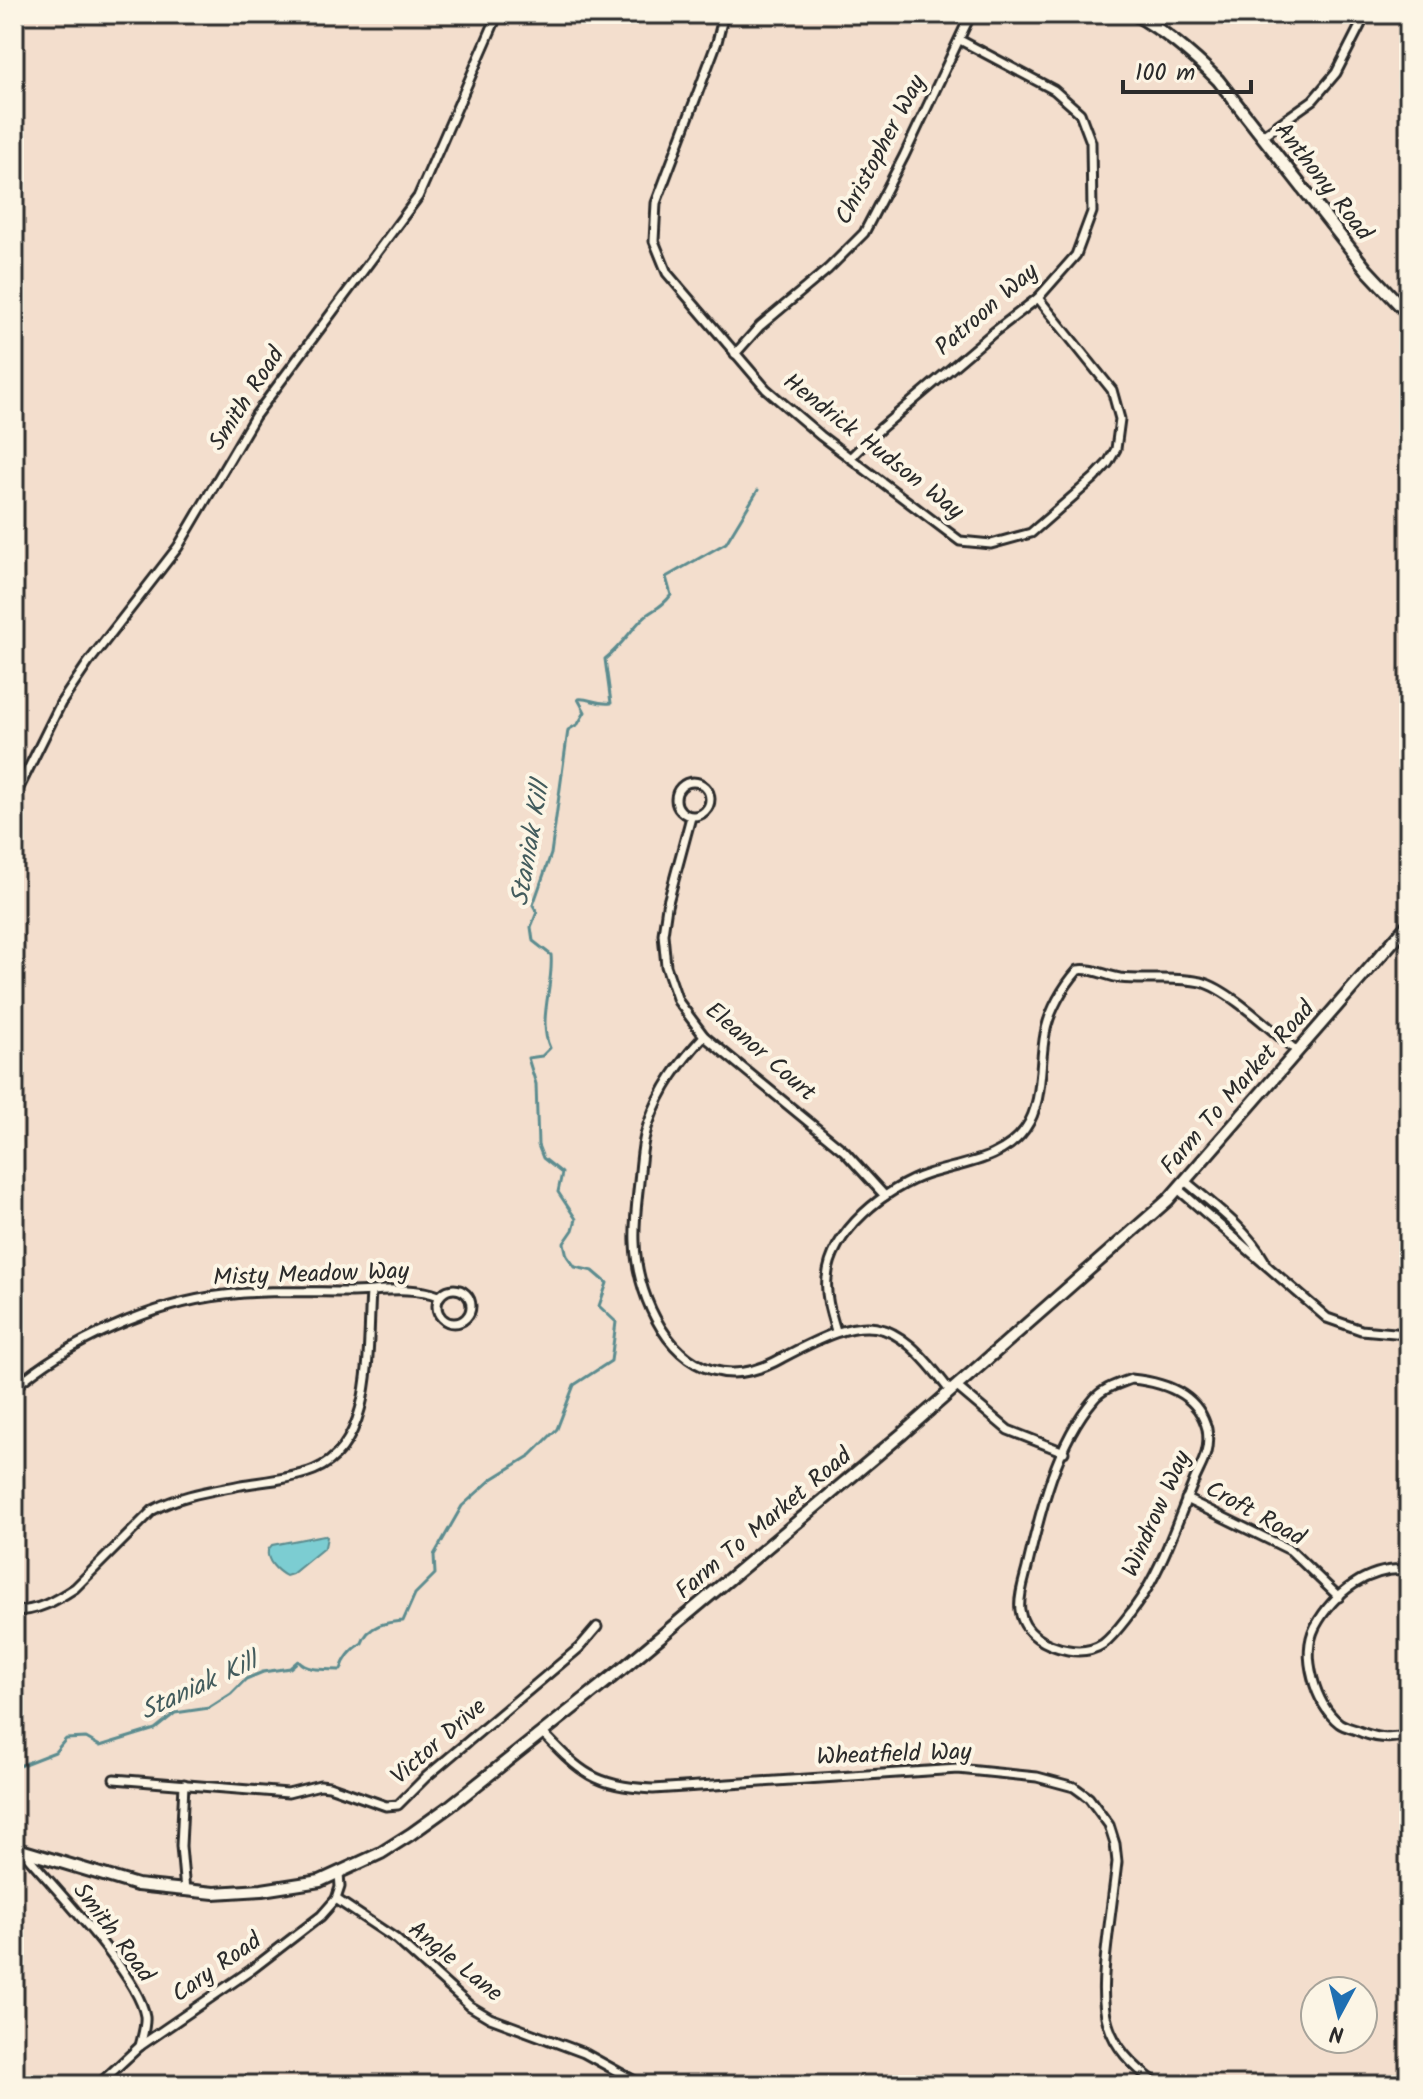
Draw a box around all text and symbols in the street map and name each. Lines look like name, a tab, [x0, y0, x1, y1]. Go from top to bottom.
scale bar	[1123, 44, 1251, 94]
text: 100 m	[1135, 54, 1195, 93]
street label: Christopher Way	[825, 67, 937, 232]
street label: Anthony Road	[1264, 114, 1383, 251]
street label: Patroon Way	[926, 253, 1048, 366]
street label: Smith Road	[199, 338, 296, 459]
street label: Hendrick Hudson Way	[774, 364, 973, 531]
water label: Staniak Kill	[499, 774, 563, 909]
street label: Farm To Market Road	[1151, 991, 1326, 1184]
street label: Eleanor Court	[695, 992, 825, 1112]
street label: Misty Meadow Way	[212, 1252, 410, 1298]
street label: Farm To Market Road	[667, 1437, 862, 1610]
street label: Windrow Way	[1112, 1444, 1203, 1584]
street label: Croft Road	[1198, 1470, 1313, 1558]
water label: Staniak Kill	[133, 1640, 269, 1732]
street label: Victor Drive	[382, 1689, 496, 1795]
street label: Wheatfield Way	[816, 1733, 973, 1777]
street label: Smith Road	[62, 1874, 165, 1992]
street label: Angle Lane	[399, 1911, 511, 2013]
street label: Cary Road	[164, 1922, 271, 2013]
north arrow	[1299, 1975, 1379, 2055]
text: N	[1328, 2014, 1346, 2051]

